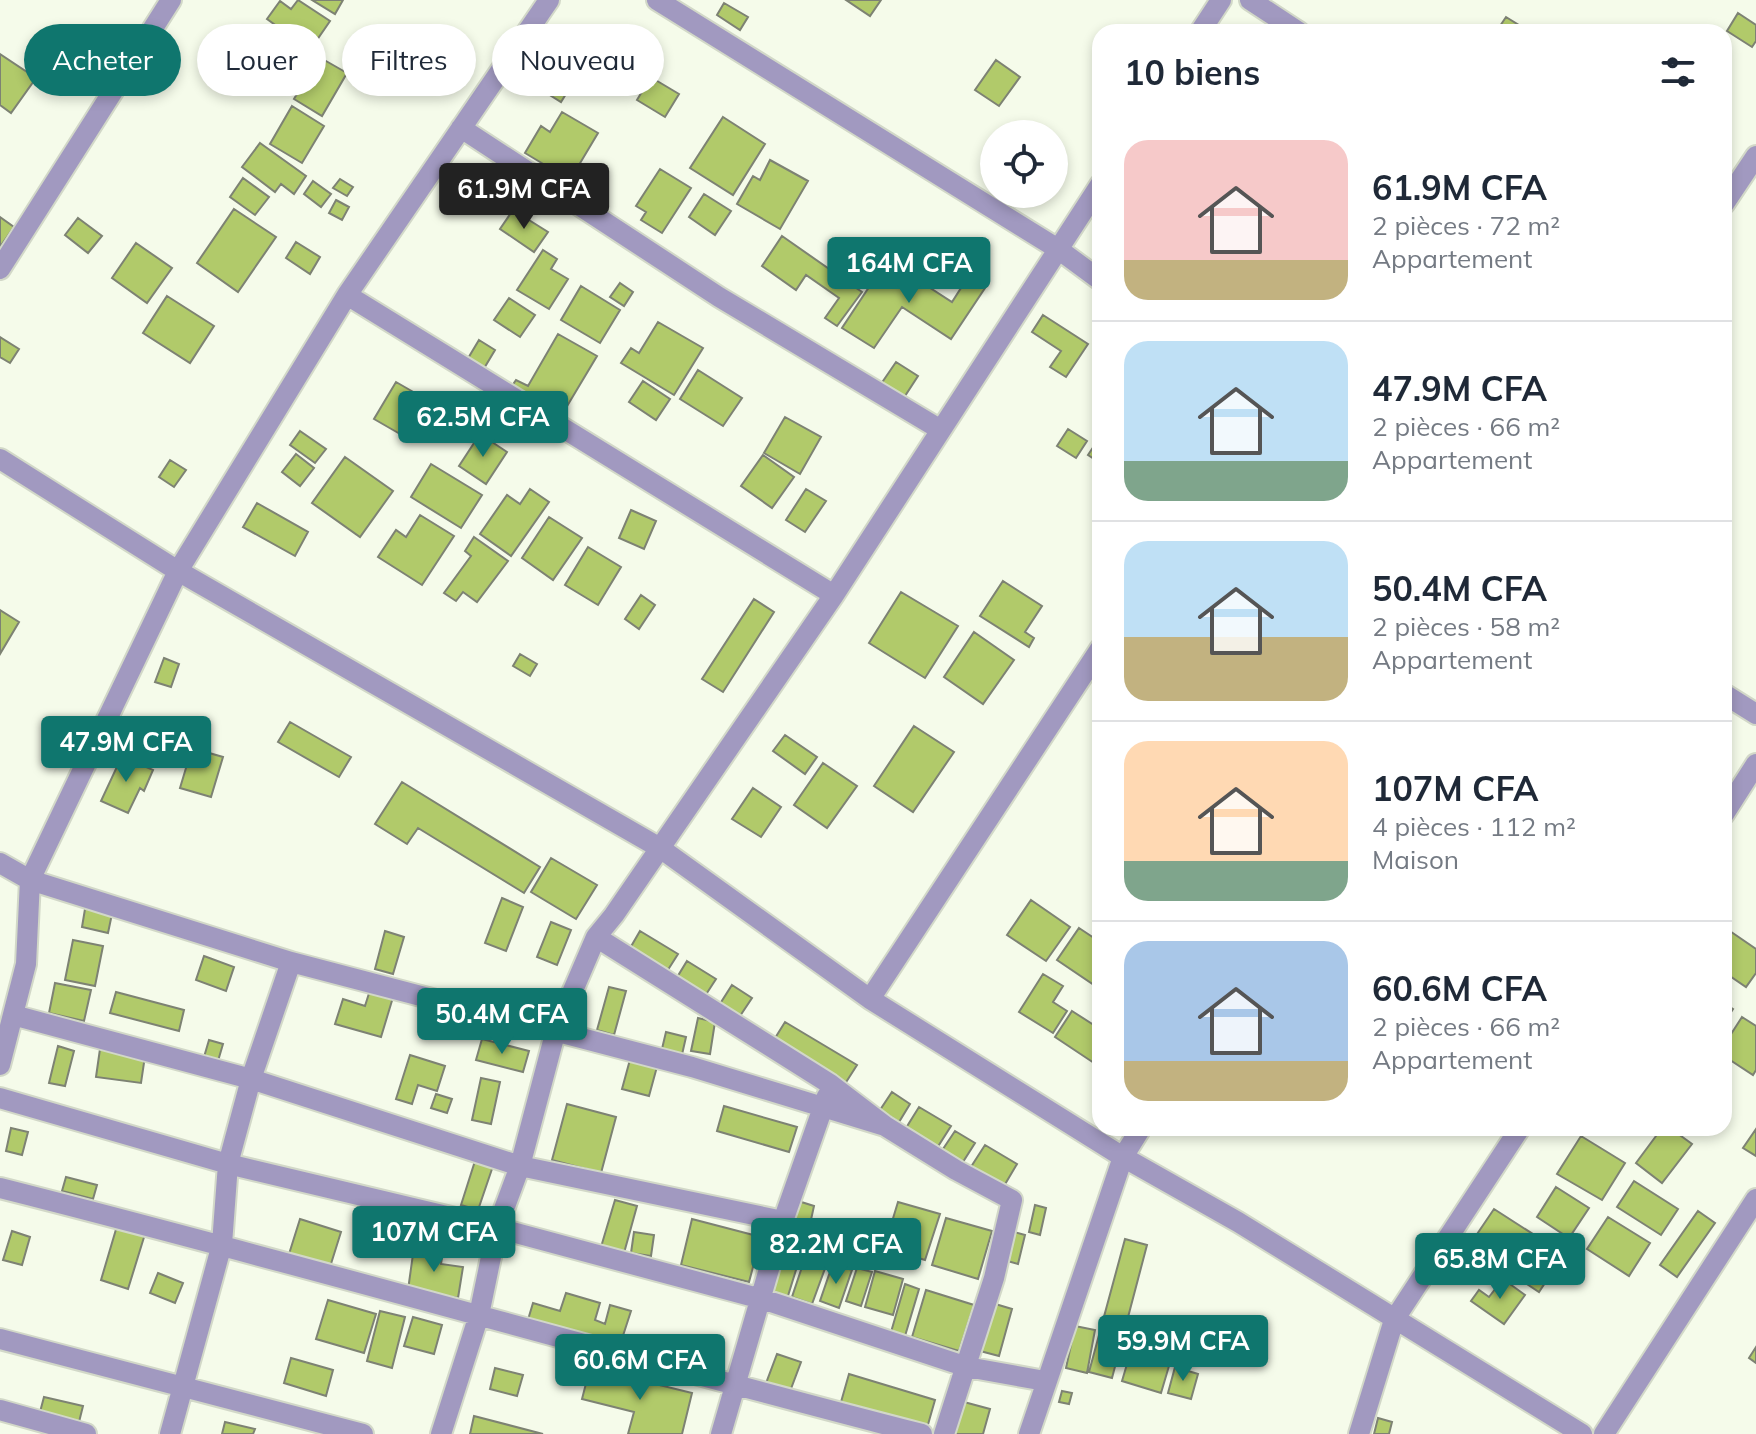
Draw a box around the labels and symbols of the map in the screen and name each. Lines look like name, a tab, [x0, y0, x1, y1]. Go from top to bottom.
pin: 61.9M CFA	[432, 163, 616, 231]
pin: 164M CFA	[826, 237, 992, 305]
pin: 62.5M CFA	[391, 391, 575, 459]
pin: 47.9M CFA	[34, 716, 218, 784]
pin: 50.4M CFA	[410, 988, 594, 1056]
pin: 107M CFA	[351, 1206, 517, 1274]
pin: 82.2M CFA	[744, 1218, 928, 1286]
pin: 65.8M CFA	[1408, 1233, 1592, 1301]
pin: 59.9M CFA	[1091, 1315, 1275, 1383]
pin: 60.6M CFA	[548, 1334, 732, 1402]

